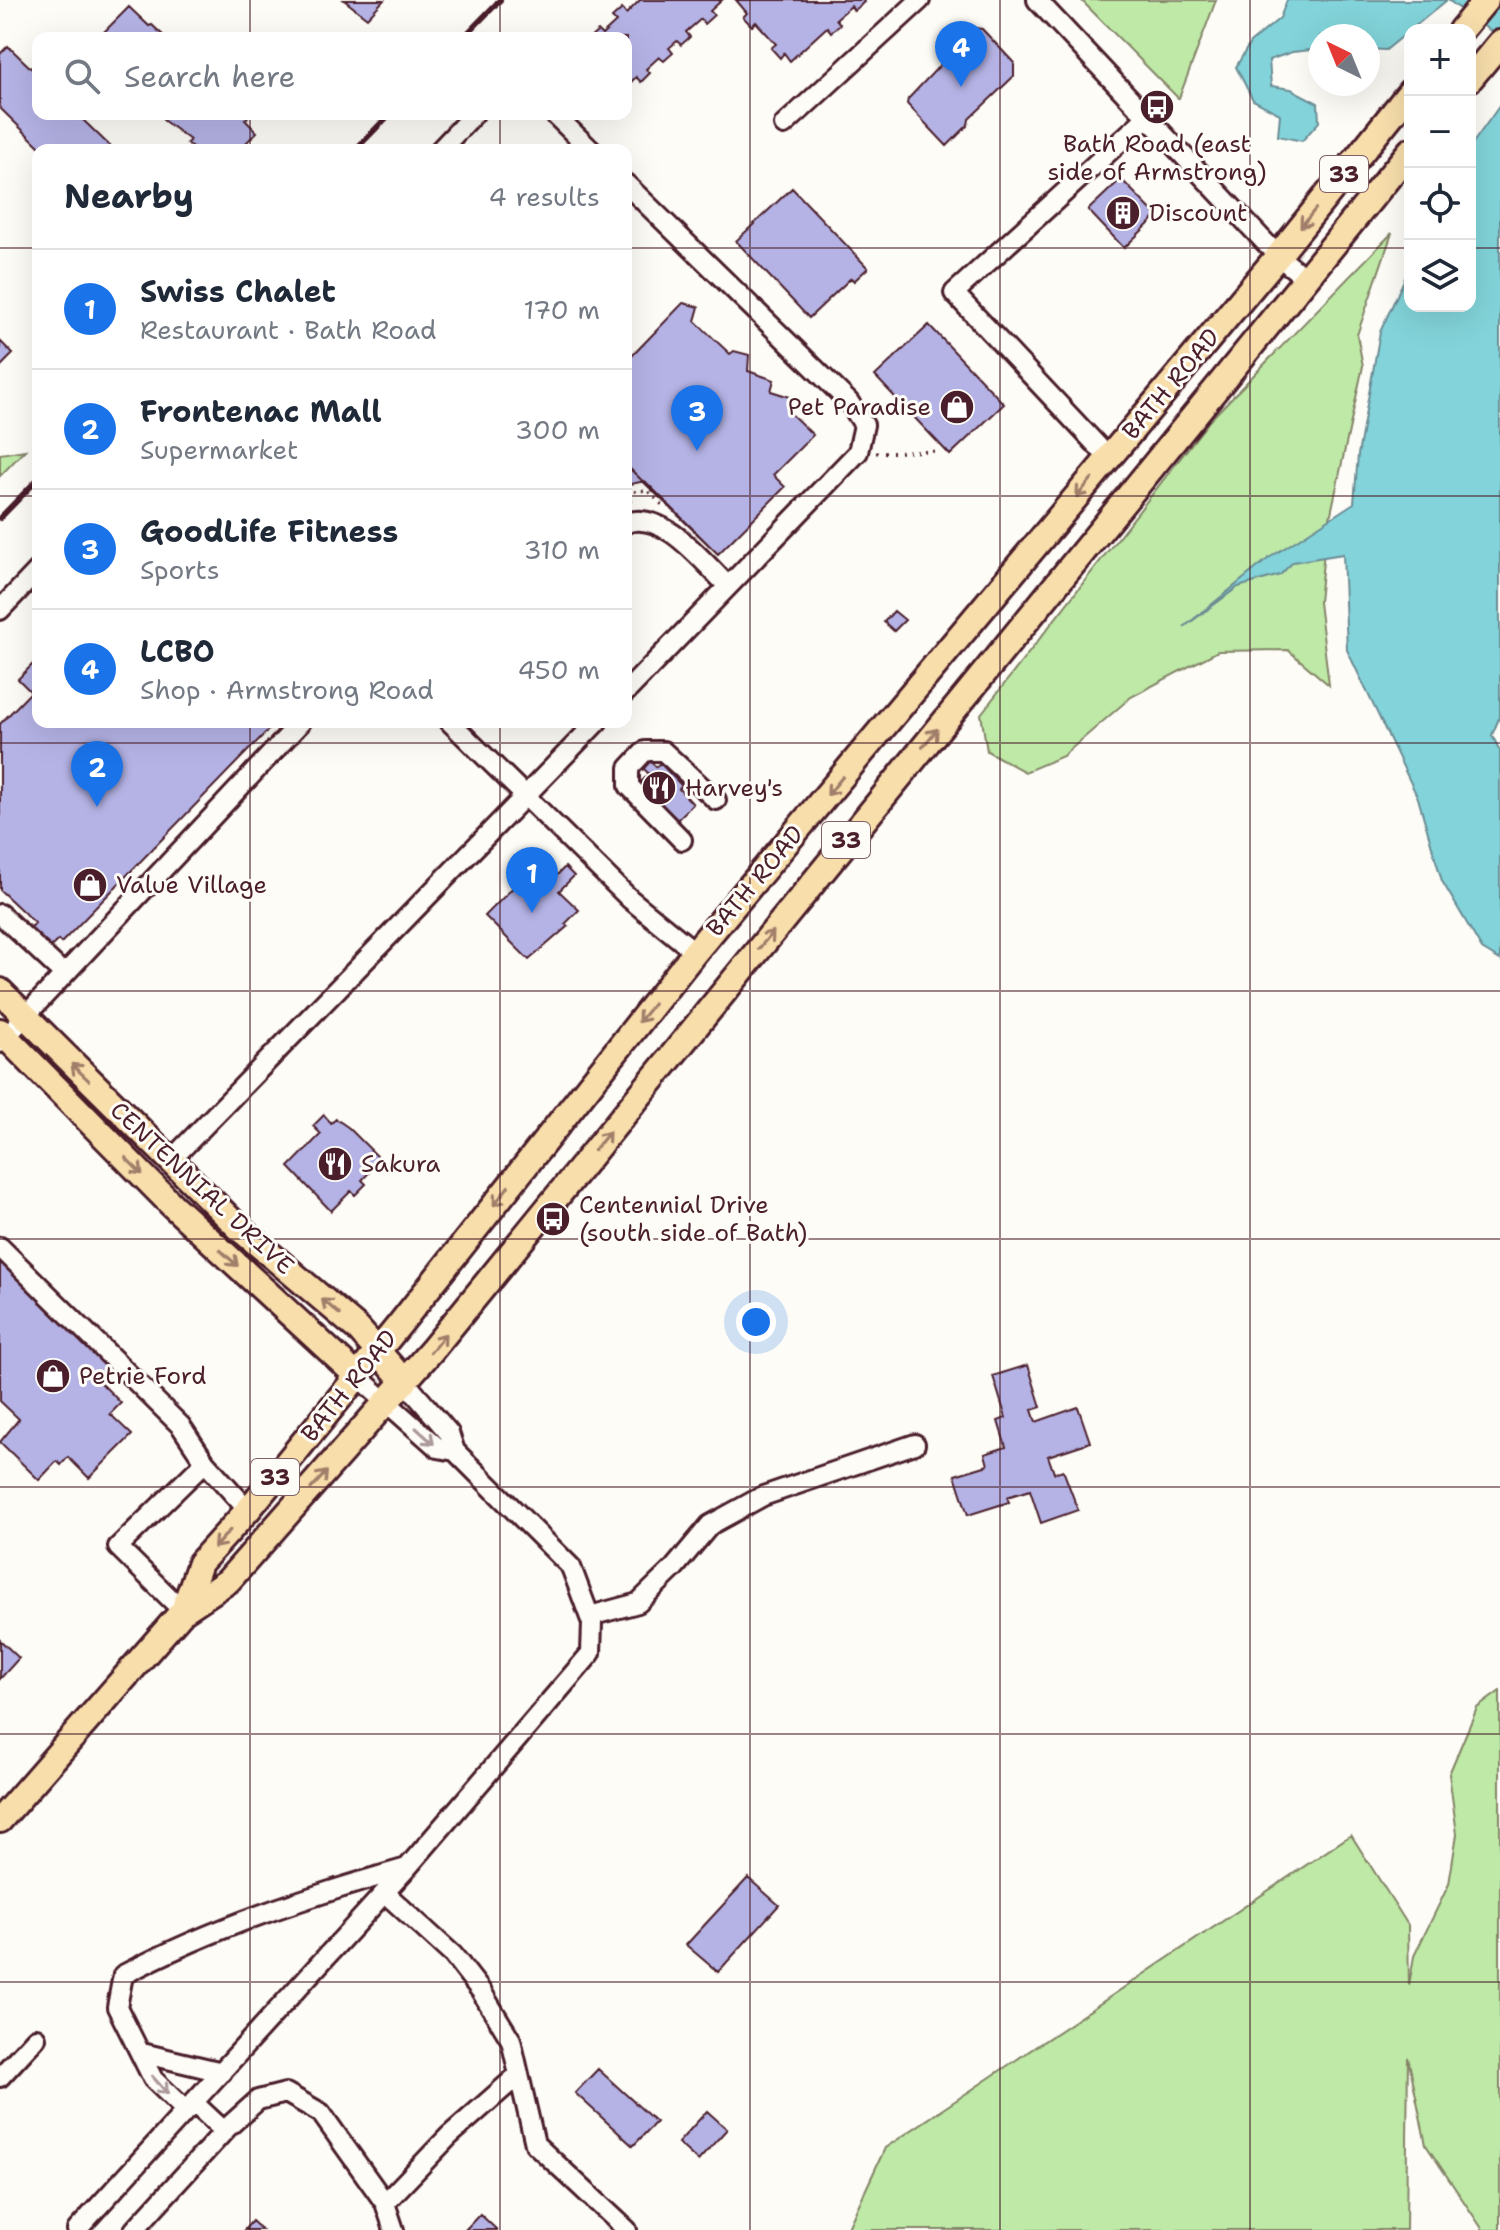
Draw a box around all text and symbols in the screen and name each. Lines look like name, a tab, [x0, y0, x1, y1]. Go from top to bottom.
pin: 4	[935, 21, 987, 87]
north arrow	[1308, 24, 1380, 96]
map controls	[1404, 24, 1476, 312]
button: +	[1404, 24, 1476, 96]
search box	[32, 32, 632, 120]
icon: search	[60, 54, 104, 98]
text: Search here	[124, 56, 295, 97]
bus stop icon: Bath Road (east side of Armstrong)	[1138, 88, 1176, 126]
button: −	[1404, 96, 1476, 168]
place label: Bath Road (east side of Armstrong)	[1048, 128, 1266, 188]
road number: 33	[1320, 156, 1368, 192]
button: locate	[1404, 168, 1476, 240]
text: Nearby	[64, 173, 194, 219]
text: 4 results	[488, 179, 600, 214]
building icon: Discount	[1104, 194, 1142, 232]
place label: Discount	[1149, 197, 1248, 229]
one-way arrow	[1299, 207, 1317, 228]
button: layers	[1404, 240, 1476, 312]
text: Swiss Chalet	[140, 271, 336, 312]
text: 1	[84, 292, 96, 327]
text: 170 m	[523, 292, 600, 327]
text: Restaurant · Bath Road	[140, 312, 436, 347]
street label: BATH ROAD	[1115, 322, 1227, 446]
pin: 3	[671, 385, 723, 451]
shop icon: Pet Paradise	[938, 388, 976, 426]
text: Frontenac Mall	[140, 391, 382, 432]
place label: Pet Paradise	[788, 391, 931, 423]
text: 2	[81, 412, 99, 447]
text: 300 m	[515, 412, 600, 447]
text: Supermarket	[140, 432, 298, 467]
one-way arrow	[1075, 477, 1093, 498]
text: GoodLife Fitness	[140, 511, 398, 552]
text: 3	[81, 532, 99, 567]
text: 310 m	[524, 532, 600, 567]
text: Sports	[140, 552, 220, 587]
text: LCBO	[140, 631, 215, 672]
text: 4	[81, 652, 99, 687]
text: 450 m	[517, 652, 600, 687]
text: Shop · Armstrong Road	[140, 672, 434, 707]
one-way arrow	[921, 728, 939, 749]
pin: 2	[71, 741, 123, 807]
restaurant icon: Harvey's	[640, 769, 678, 807]
place label: Harvey's	[685, 772, 783, 804]
one-way arrow	[826, 775, 844, 796]
street label: BATH ROAD	[699, 819, 811, 943]
road number: 33	[822, 822, 870, 858]
pin: 1	[506, 847, 558, 913]
shop icon: Value Village	[71, 866, 109, 904]
place label: Value Village	[116, 869, 267, 901]
one-way arrow	[757, 930, 775, 951]
one-way arrow	[638, 1002, 656, 1023]
one-way arrow	[70, 1062, 90, 1081]
street label: CENTENNIAL DRIVE	[103, 1094, 301, 1282]
one-way arrow	[593, 1132, 611, 1152]
restaurant icon: Sakura	[316, 1145, 354, 1183]
place label: Sakura	[361, 1148, 441, 1180]
one-way arrow	[124, 1156, 143, 1176]
one-way arrow	[492, 1185, 509, 1206]
place label: Centennial Drive (south side of Bath)	[579, 1189, 807, 1249]
bus stop icon: Centennial Drive (south side of Bath)	[534, 1200, 572, 1238]
one-way arrow	[219, 1248, 239, 1266]
one-way arrow	[321, 1298, 342, 1316]
your location	[736, 1302, 776, 1342]
street label: BATH ROAD	[294, 1323, 404, 1449]
one-way arrow	[429, 1333, 447, 1354]
shop icon: Petrie Ford	[34, 1357, 72, 1395]
place label: Petrie Ford	[79, 1360, 206, 1392]
one-way arrow	[415, 1427, 435, 1445]
road number: 33	[251, 1459, 299, 1495]
one-way arrow	[310, 1470, 328, 1490]
one-way arrow	[213, 1529, 231, 1549]
one-way arrow	[151, 2074, 169, 2094]

